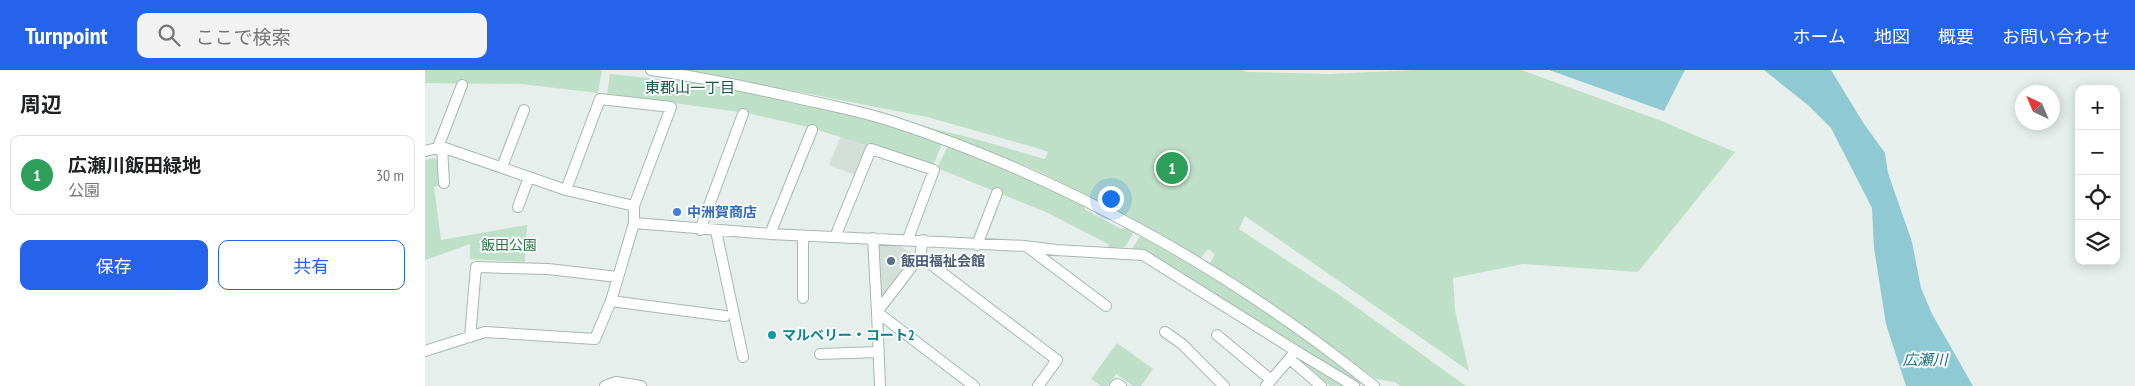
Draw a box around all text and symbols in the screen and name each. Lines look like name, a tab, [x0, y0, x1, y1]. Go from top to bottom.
search box	[137, 13, 487, 58]
text: Turnpoint	[25, 20, 107, 51]
icon: search	[155, 21, 183, 49]
text: ここで検索	[195, 25, 290, 49]
text: ホーム	[1793, 25, 1846, 48]
text: 地図	[1874, 25, 1910, 48]
text: 概要	[1938, 25, 1974, 48]
text: お問い合わせ	[2002, 25, 2110, 48]
district label: 東郡山一丁目	[645, 78, 735, 97]
north arrow	[2015, 85, 2060, 130]
map controls	[2075, 85, 2120, 265]
button: +	[2075, 85, 2120, 130]
text: 周辺	[20, 91, 62, 118]
button: −	[2075, 130, 2120, 175]
pin: 1	[1156, 149, 1188, 187]
text: 広瀬川飯田緑地	[68, 153, 201, 177]
text: 1	[33, 165, 41, 185]
text: 30 m	[376, 165, 404, 185]
button: locate	[2075, 175, 2120, 220]
text: 公園	[68, 180, 100, 200]
your location	[1098, 186, 1124, 212]
place label: 中洲賀商店	[687, 203, 757, 221]
marker: 中洲賀商店	[671, 206, 683, 218]
button: layers	[2075, 220, 2120, 265]
park label: 飯田公園	[481, 236, 537, 254]
button: 保存	[20, 240, 208, 290]
button: 共有	[218, 240, 405, 290]
place label: 飯田福祉会館	[901, 252, 985, 270]
marker: 飯田福祉会館	[885, 255, 897, 267]
place label: マルベリー・コート2	[782, 326, 915, 344]
marker: マルベリー・コート2	[766, 329, 778, 341]
water label: 広瀬川	[1902, 350, 1949, 369]

